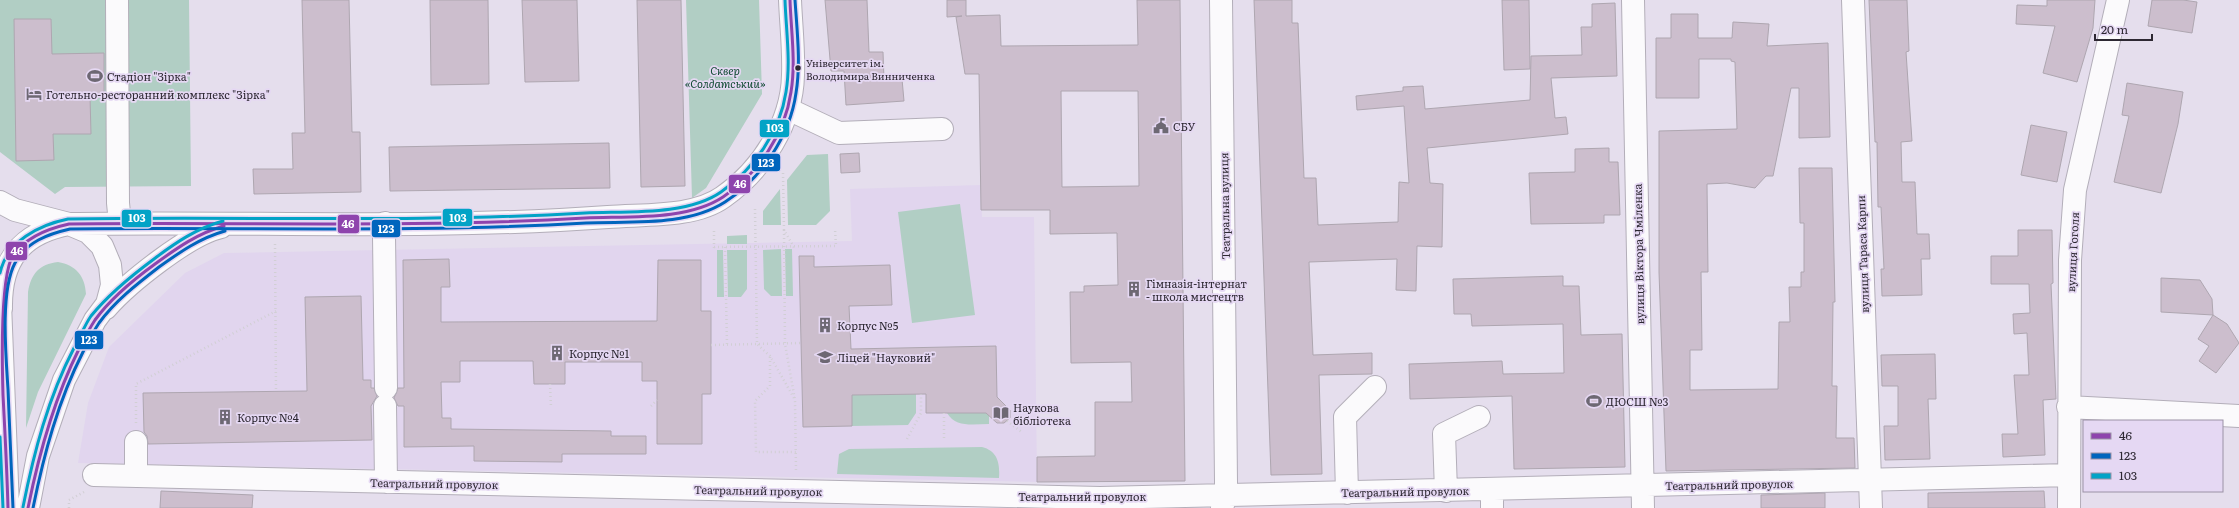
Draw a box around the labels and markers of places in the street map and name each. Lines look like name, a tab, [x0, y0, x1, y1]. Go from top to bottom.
place label: Університет ім. Володимира Винниченка	[806, 55, 935, 83]
marker: Університет ім. Володимира Винниченка	[793, 63, 803, 73]
sports icon: Стадіон "Зірка"	[86, 67, 104, 85]
place label: Стадіон "Зірка"	[107, 68, 191, 84]
hotel icon: Готельно-ресторанний комплекс "Зірка"	[25, 85, 43, 103]
place label: Готельно-ресторанний комплекс "Зірка"	[46, 86, 270, 102]
public building icon: СБУ	[1152, 117, 1170, 135]
place label: СБУ	[1173, 118, 1196, 134]
place label: Гімназія-інтернат - школа мистецтв	[1146, 275, 1247, 304]
building icon: Гімназія-інтернат - школа мистецтв	[1125, 280, 1143, 298]
building icon: Корпус №5	[816, 316, 834, 334]
place label: Корпус №5	[837, 317, 899, 333]
building icon: Корпус №1	[548, 344, 566, 362]
place label: Корпус №1	[569, 345, 630, 361]
school or university icon: Ліцей "Науковий"	[816, 348, 834, 366]
place label: Ліцей "Науковий"	[837, 349, 935, 365]
sports icon: ДЮСШ №3	[1585, 392, 1603, 410]
place label: ДЮСШ №3	[1606, 393, 1669, 409]
place label: Наукова бібліотека	[1013, 399, 1071, 428]
library icon: Наукова бібліотека	[992, 404, 1010, 422]
building icon: Корпус №4	[216, 408, 234, 426]
place label: Корпус №4	[237, 409, 299, 425]

